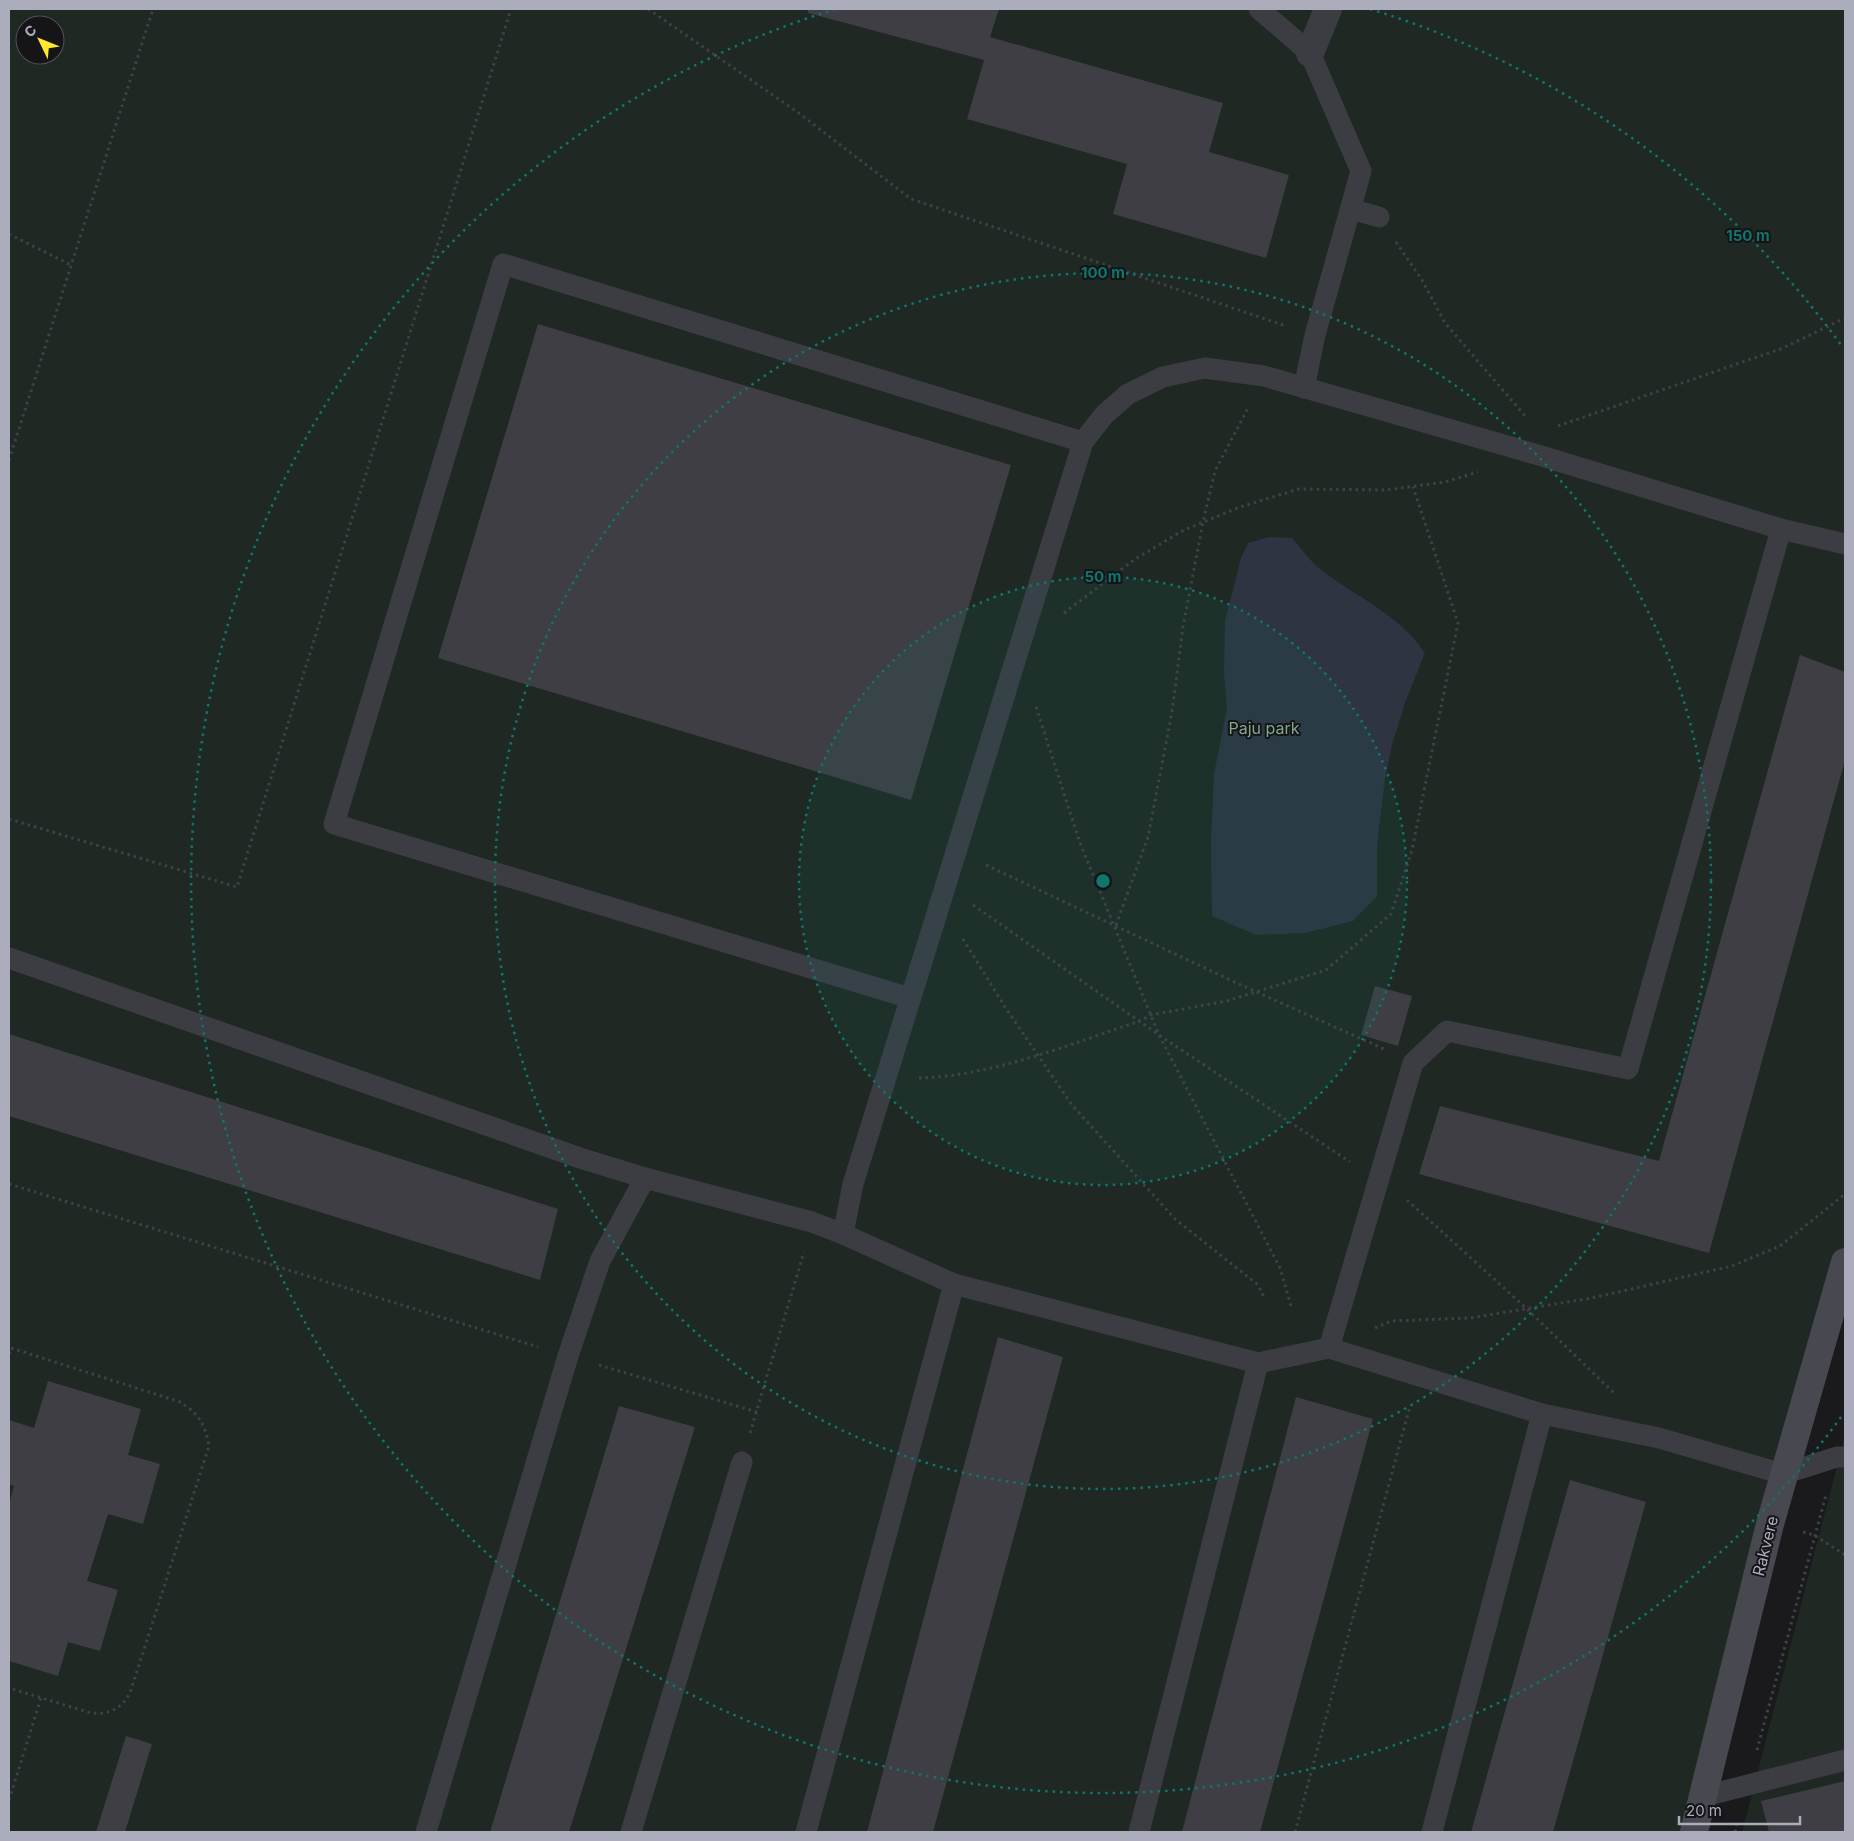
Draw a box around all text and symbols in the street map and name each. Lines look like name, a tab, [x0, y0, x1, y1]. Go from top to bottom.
north arrow	[15, 15, 65, 65]
text: С	[20, 21, 40, 40]
text: 150 m	[1726, 226, 1770, 245]
text: 100 m	[1081, 263, 1125, 282]
text: 50 m	[1085, 567, 1121, 586]
park label: Paju park	[1228, 718, 1300, 738]
centre of rings	[1094, 872, 1112, 890]
street label: Rakvere	[1748, 1514, 1782, 1578]
scale bar	[1679, 1794, 1800, 1826]
text: 20 m	[1686, 1801, 1722, 1820]

